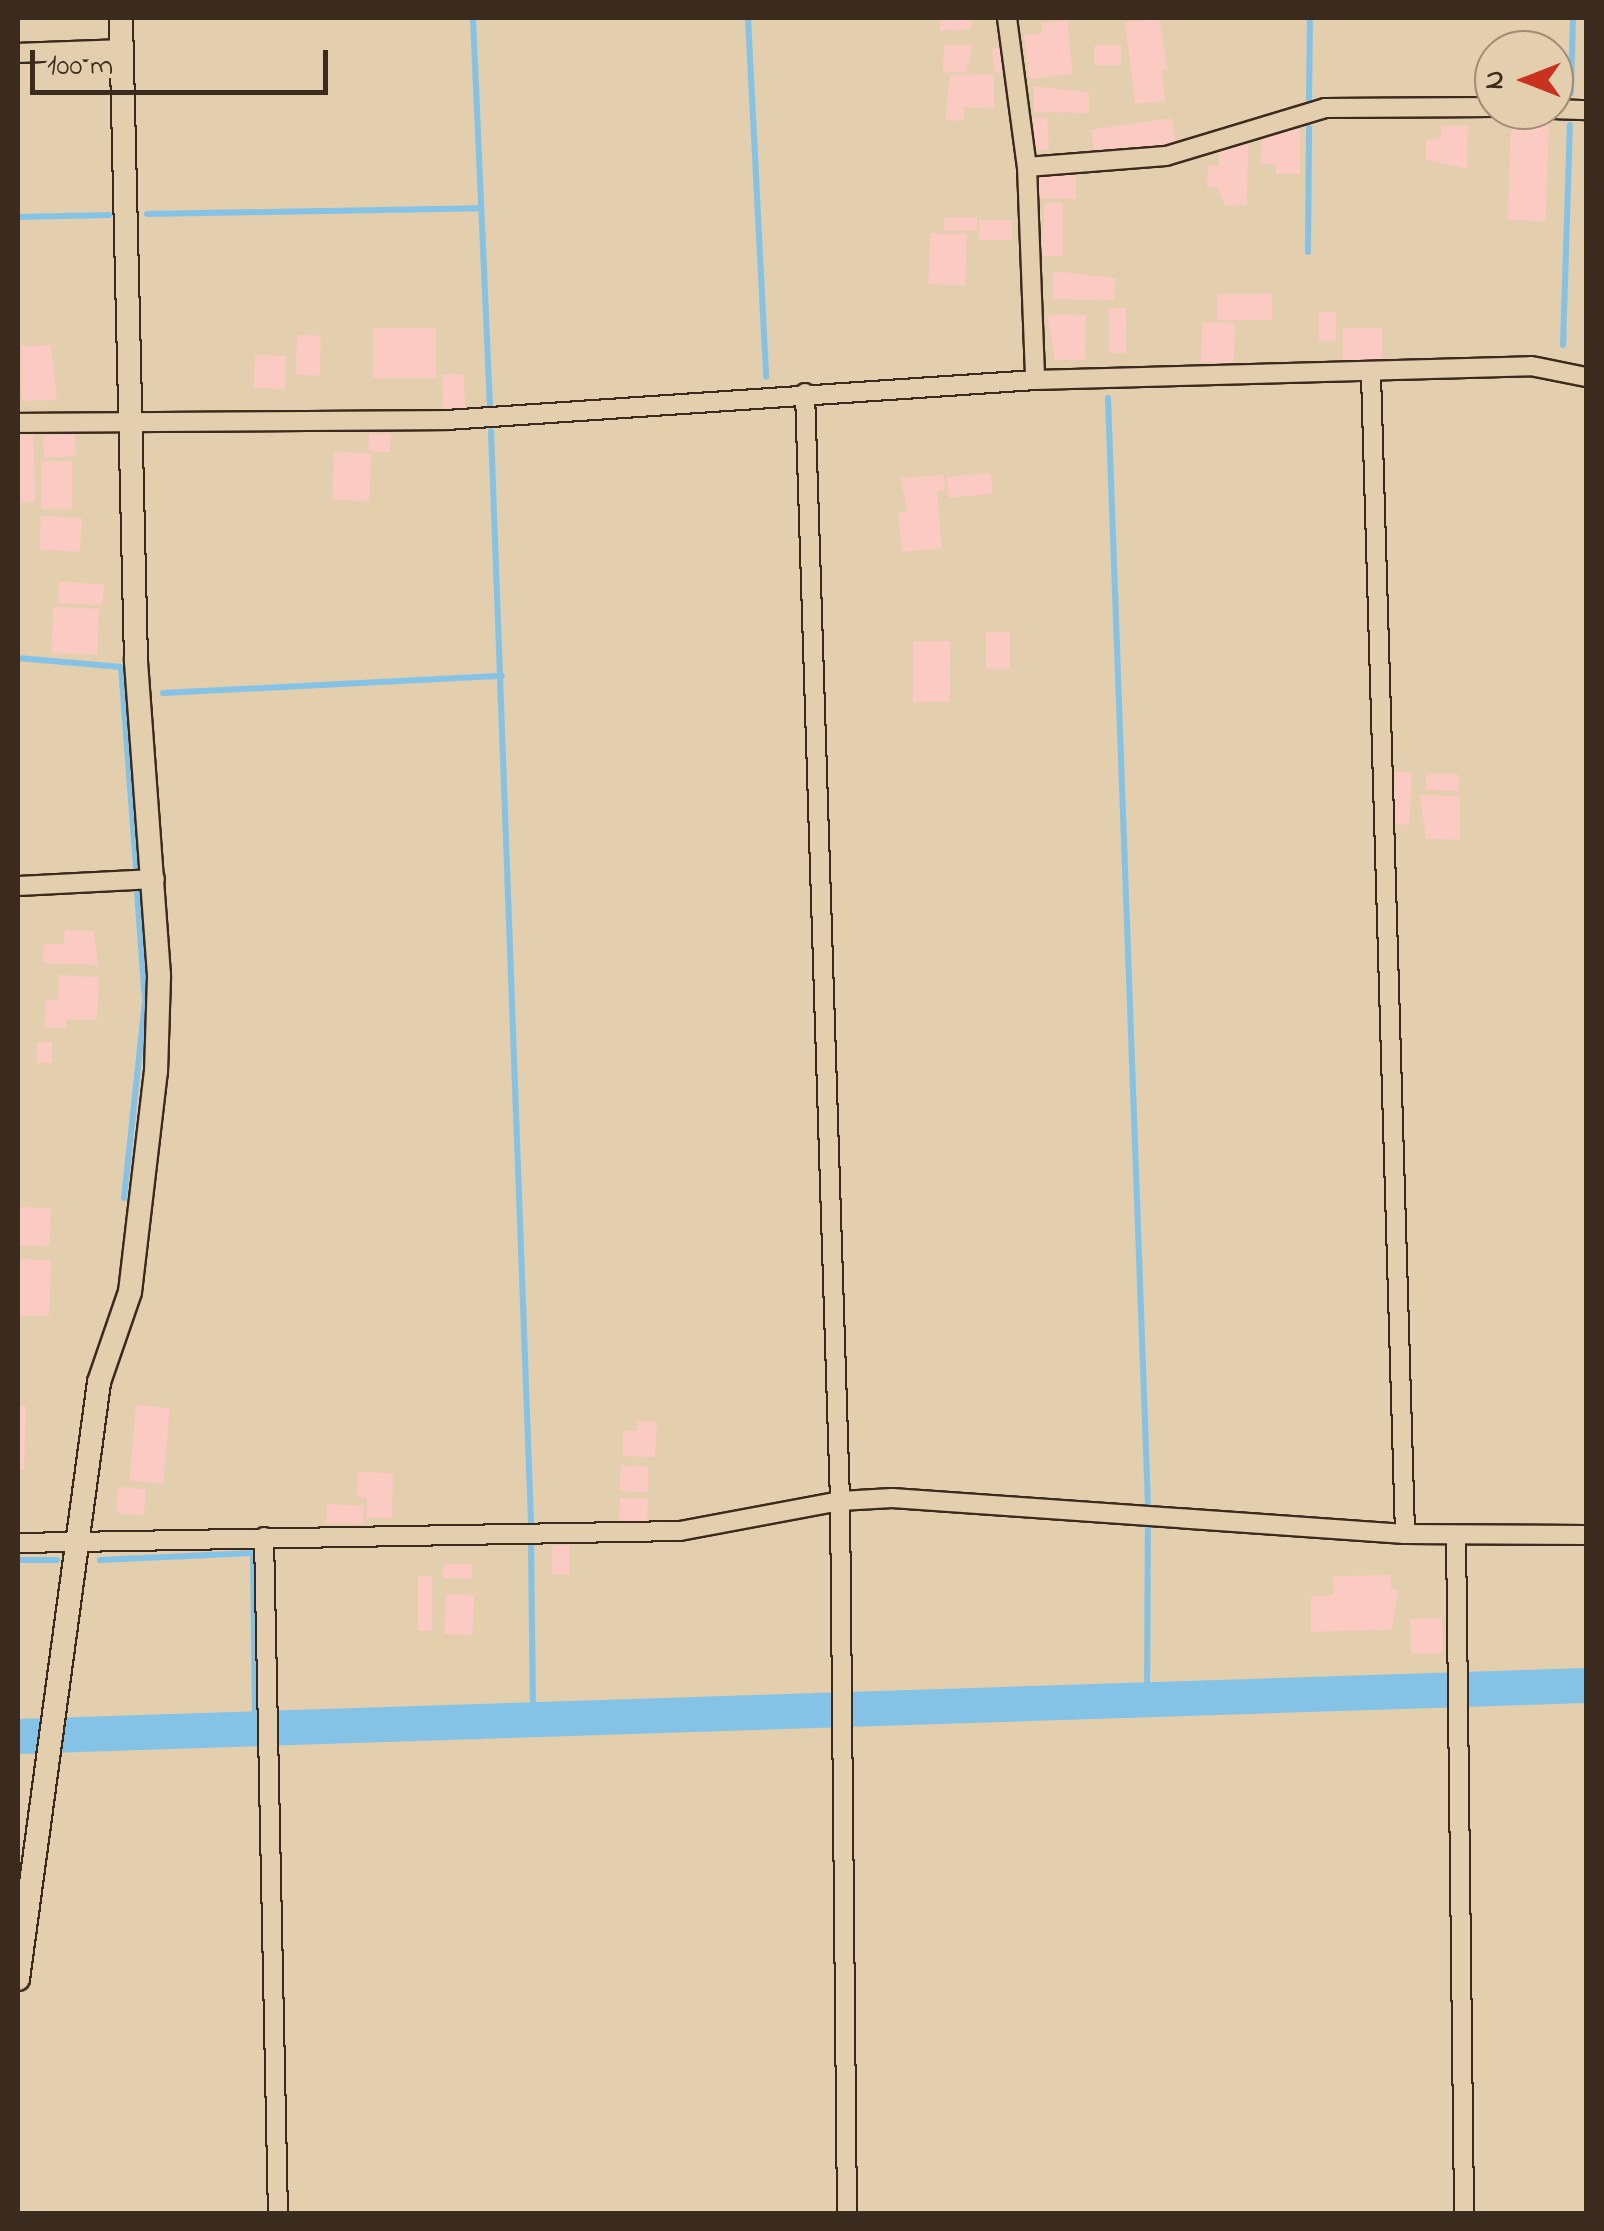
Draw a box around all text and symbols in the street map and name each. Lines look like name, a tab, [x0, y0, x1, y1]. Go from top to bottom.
scale bar	[35, 30, 332, 92]
north arrow	[1474, 30, 1574, 130]
text: 100 m	[47, 45, 113, 89]
text: N	[1475, 71, 1516, 89]

